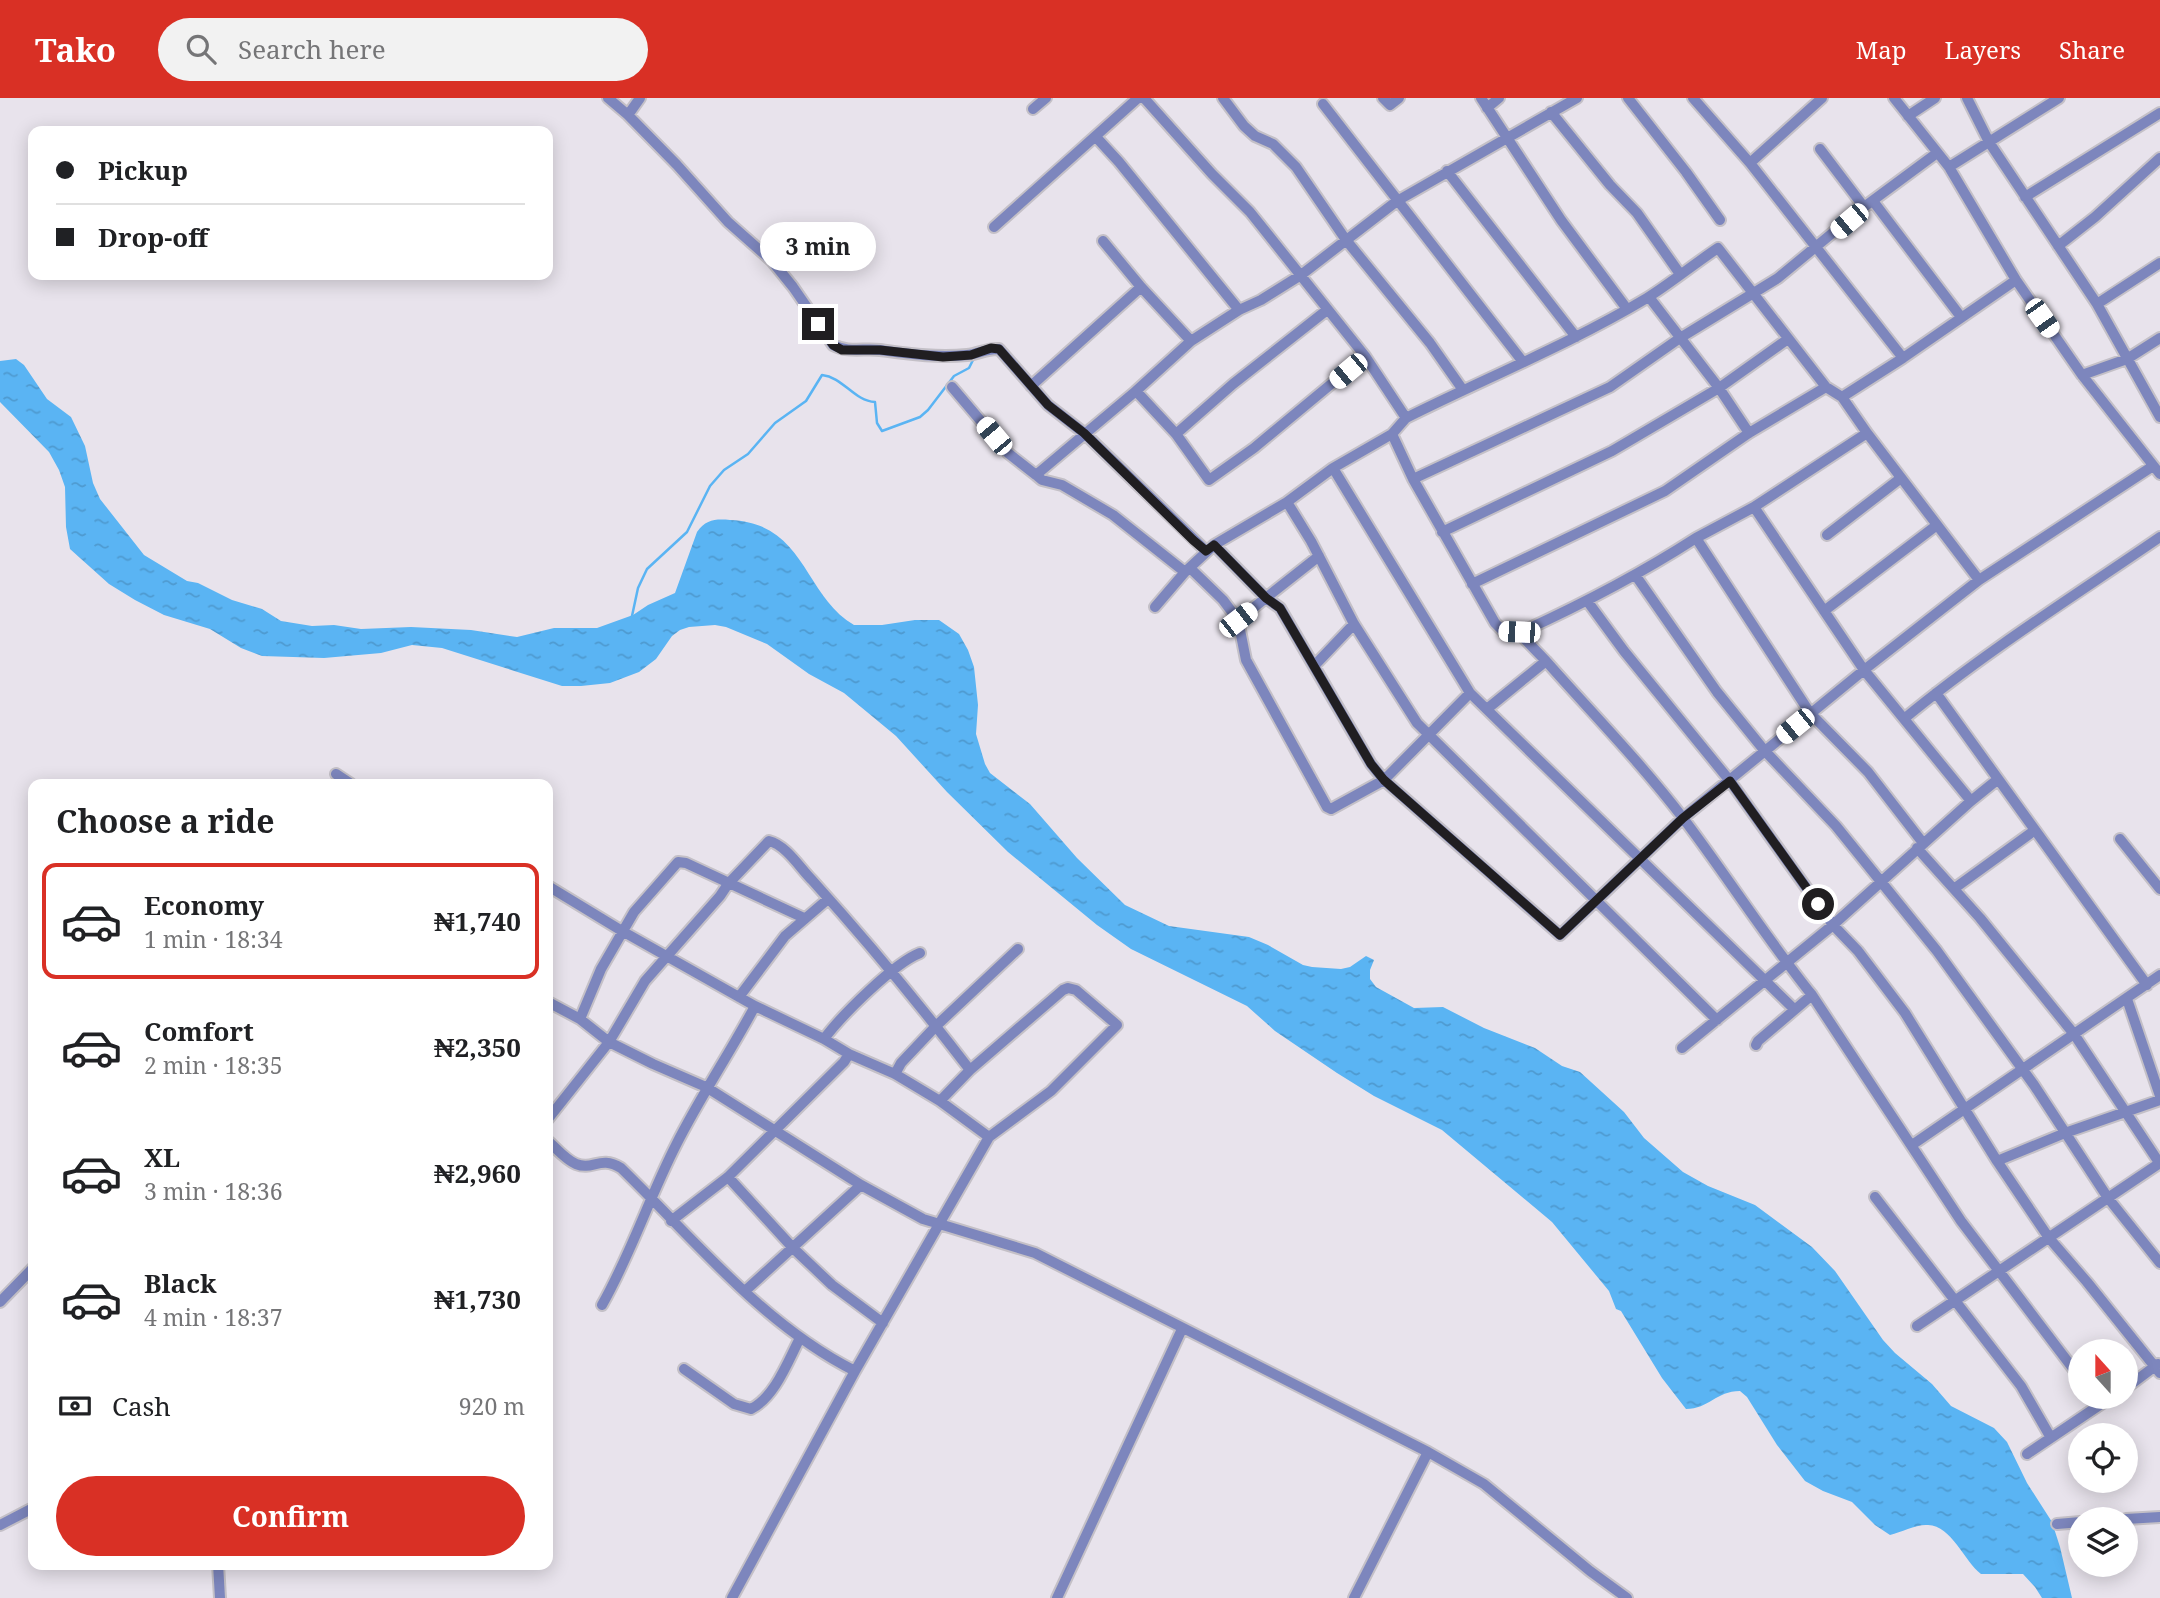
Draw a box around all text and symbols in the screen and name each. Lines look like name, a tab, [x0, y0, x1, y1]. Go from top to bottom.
search box	[158, 18, 648, 81]
text: Tako	[35, 27, 116, 72]
icon: search	[182, 30, 220, 68]
text: Search here	[238, 31, 386, 67]
text: Map	[1856, 33, 1907, 66]
text: Layers	[1945, 33, 2021, 66]
text: Share	[2059, 33, 2125, 66]
text: Pickup	[98, 152, 188, 188]
car	[1827, 199, 1872, 243]
text: Drop-off	[98, 219, 208, 255]
callout: 3 min	[760, 222, 876, 272]
text: 3 min	[785, 230, 851, 262]
car	[2022, 295, 2063, 341]
route end	[802, 308, 834, 340]
car	[1326, 349, 1371, 393]
car	[973, 413, 1016, 459]
car	[1215, 599, 1262, 641]
car	[1498, 621, 1541, 643]
car	[1773, 705, 1818, 747]
text: Choose a ride	[56, 799, 275, 842]
text: Economy	[144, 887, 264, 923]
route start	[1802, 888, 1834, 920]
icon: car	[60, 890, 123, 953]
text: ₦1,740	[434, 903, 521, 939]
text: 1 min · 18:34	[144, 923, 282, 955]
text: Comfort	[144, 1013, 254, 1049]
icon: car	[60, 1016, 123, 1079]
text: ₦2,350	[434, 1029, 521, 1065]
text: 2 min · 18:35	[144, 1049, 282, 1081]
text: XL	[144, 1139, 180, 1175]
icon: car	[60, 1142, 123, 1205]
text: ₦2,960	[434, 1155, 521, 1191]
text: 3 min · 18:36	[144, 1175, 282, 1207]
text: Black	[144, 1265, 217, 1301]
icon: car	[60, 1268, 123, 1331]
text: ₦1,730	[434, 1281, 521, 1317]
text: 4 min · 18:37	[144, 1301, 282, 1333]
north arrow	[2068, 1339, 2138, 1409]
map controls	[2068, 1339, 2138, 1577]
icon: cash	[56, 1387, 94, 1425]
text: Cash	[112, 1388, 171, 1424]
text: 920 m	[459, 1390, 525, 1422]
button: locate	[2068, 1423, 2138, 1493]
button: Confirm	[56, 1476, 525, 1556]
button: layers	[2068, 1507, 2138, 1577]

